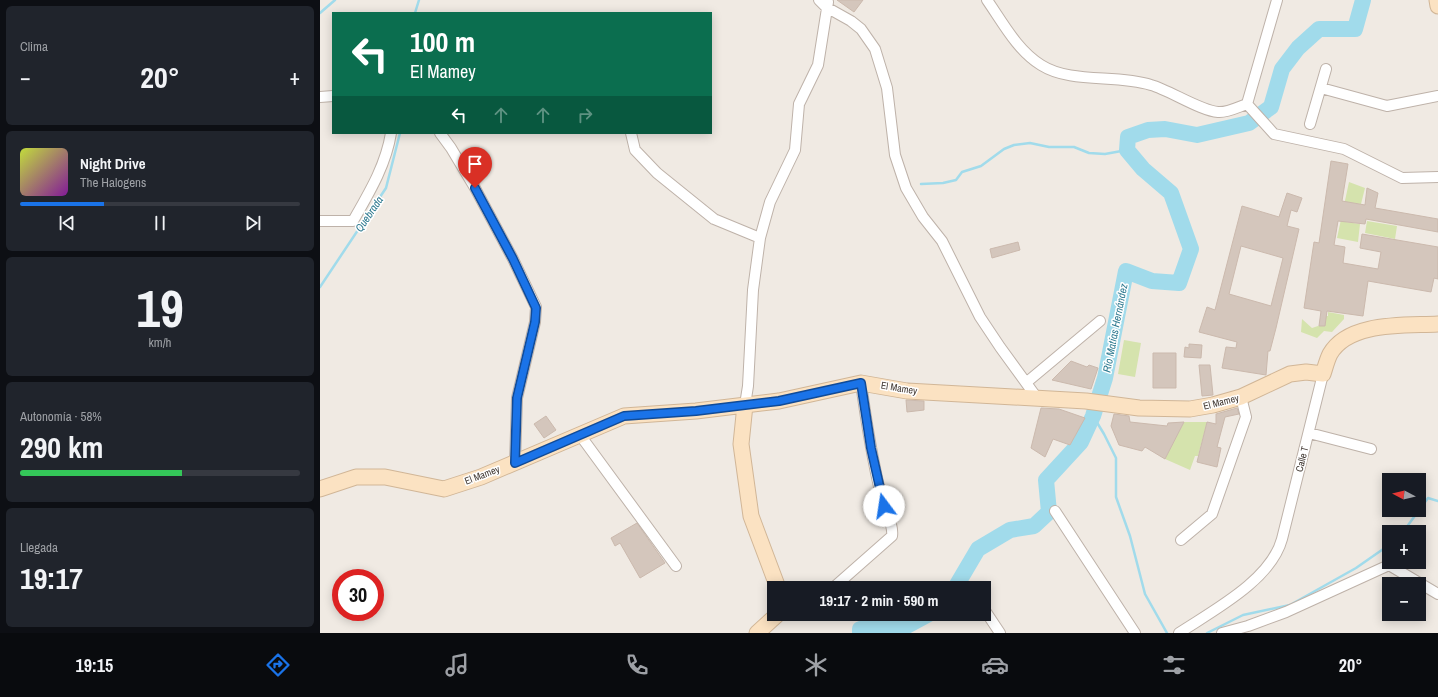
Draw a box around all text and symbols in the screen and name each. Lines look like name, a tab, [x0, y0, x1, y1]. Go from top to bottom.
text: 100 m	[410, 23, 475, 61]
icon: left	[344, 28, 396, 80]
text: Clima	[20, 38, 48, 55]
text: 20°	[140, 57, 180, 97]
text: El Mamey	[410, 59, 476, 84]
text: −	[20, 62, 31, 92]
text: +	[289, 62, 300, 92]
icon: left	[448, 104, 470, 126]
icon: ahead	[490, 104, 512, 126]
icon: ahead	[532, 104, 554, 126]
icon: right	[574, 104, 596, 126]
pin	[458, 147, 492, 188]
text: Night Drive	[80, 153, 146, 174]
icon: arrive	[464, 153, 486, 175]
text: The Halogens	[80, 174, 146, 191]
water label: Quebrada	[352, 193, 386, 235]
icon: previous	[56, 212, 78, 234]
icon: pause	[149, 212, 171, 234]
icon: next	[242, 212, 264, 234]
text: 19	[136, 273, 184, 343]
water label: Río Matías Hernández	[1100, 282, 1131, 374]
text: km/h	[148, 334, 172, 351]
street label: El Mamey	[880, 379, 919, 397]
street label: El Mamey	[1202, 391, 1241, 413]
text: Autonomía · 58%	[20, 408, 102, 425]
text: 290 km	[20, 427, 103, 467]
street label: Calle T	[1293, 445, 1311, 473]
street label: El Mamey	[463, 462, 502, 488]
north arrow	[1382, 473, 1426, 517]
map controls	[1382, 473, 1426, 621]
position arrow	[863, 485, 905, 527]
button: +	[1382, 525, 1426, 569]
text: Llegada	[20, 539, 58, 556]
text: 19:17	[20, 558, 83, 598]
speed limit sign: 30	[332, 569, 384, 621]
button: −	[1382, 577, 1426, 621]
text: 19:17 · 2 min · 590 m	[820, 590, 938, 611]
icon: directions	[264, 651, 292, 679]
icon: music	[443, 651, 471, 679]
icon: phone	[623, 651, 651, 679]
icon: climate	[802, 651, 830, 679]
icon: car	[981, 651, 1009, 679]
icon: filters	[1160, 651, 1188, 679]
text: 19:15	[76, 653, 113, 678]
text: 20°	[1339, 653, 1362, 678]

